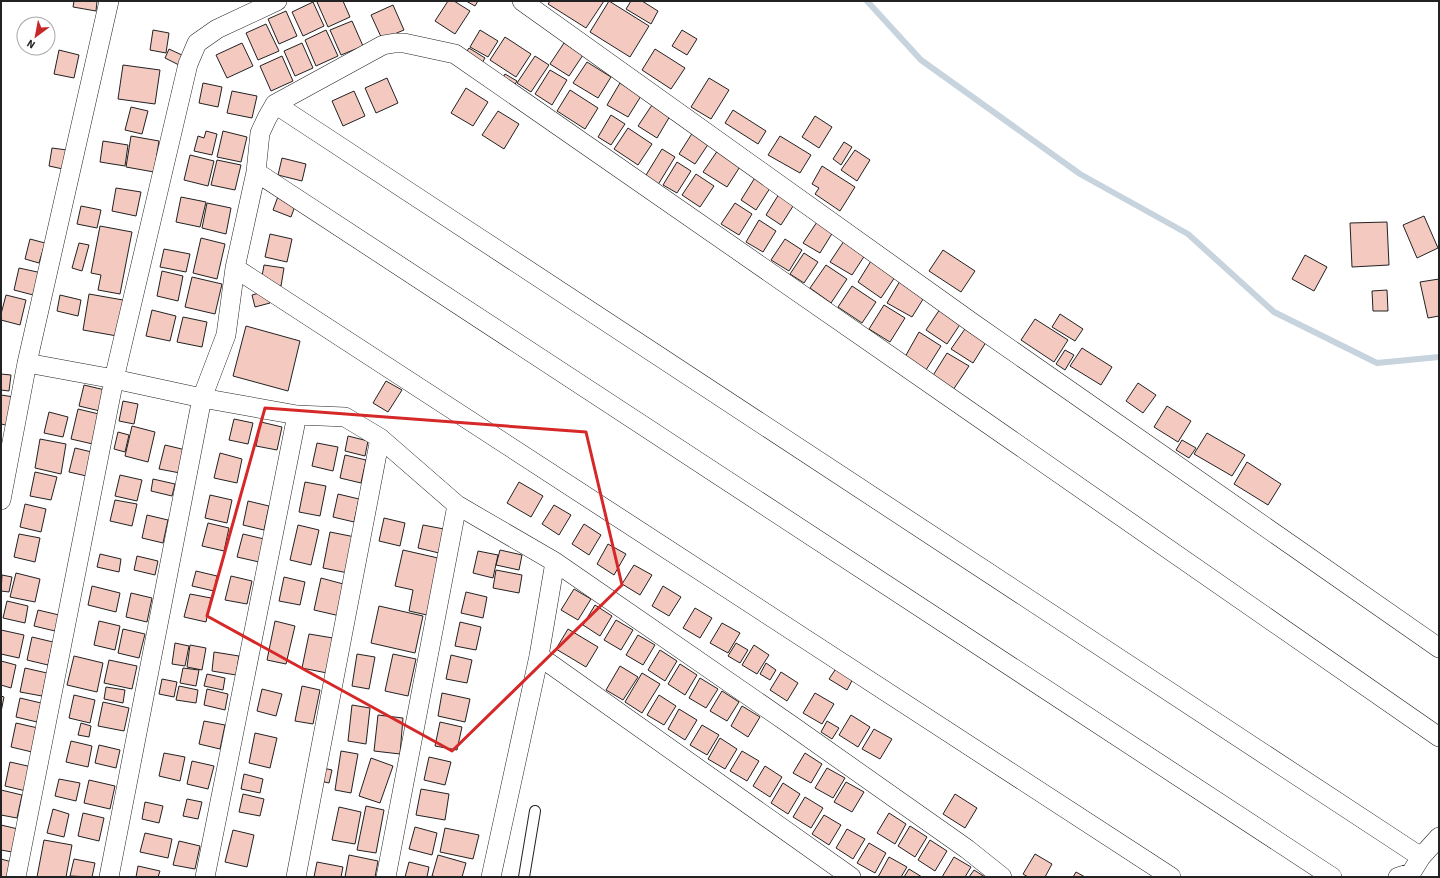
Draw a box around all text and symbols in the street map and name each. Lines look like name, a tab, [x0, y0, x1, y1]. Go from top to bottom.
north arrow	[16, 16, 56, 56]
text: N	[24, 36, 38, 52]

